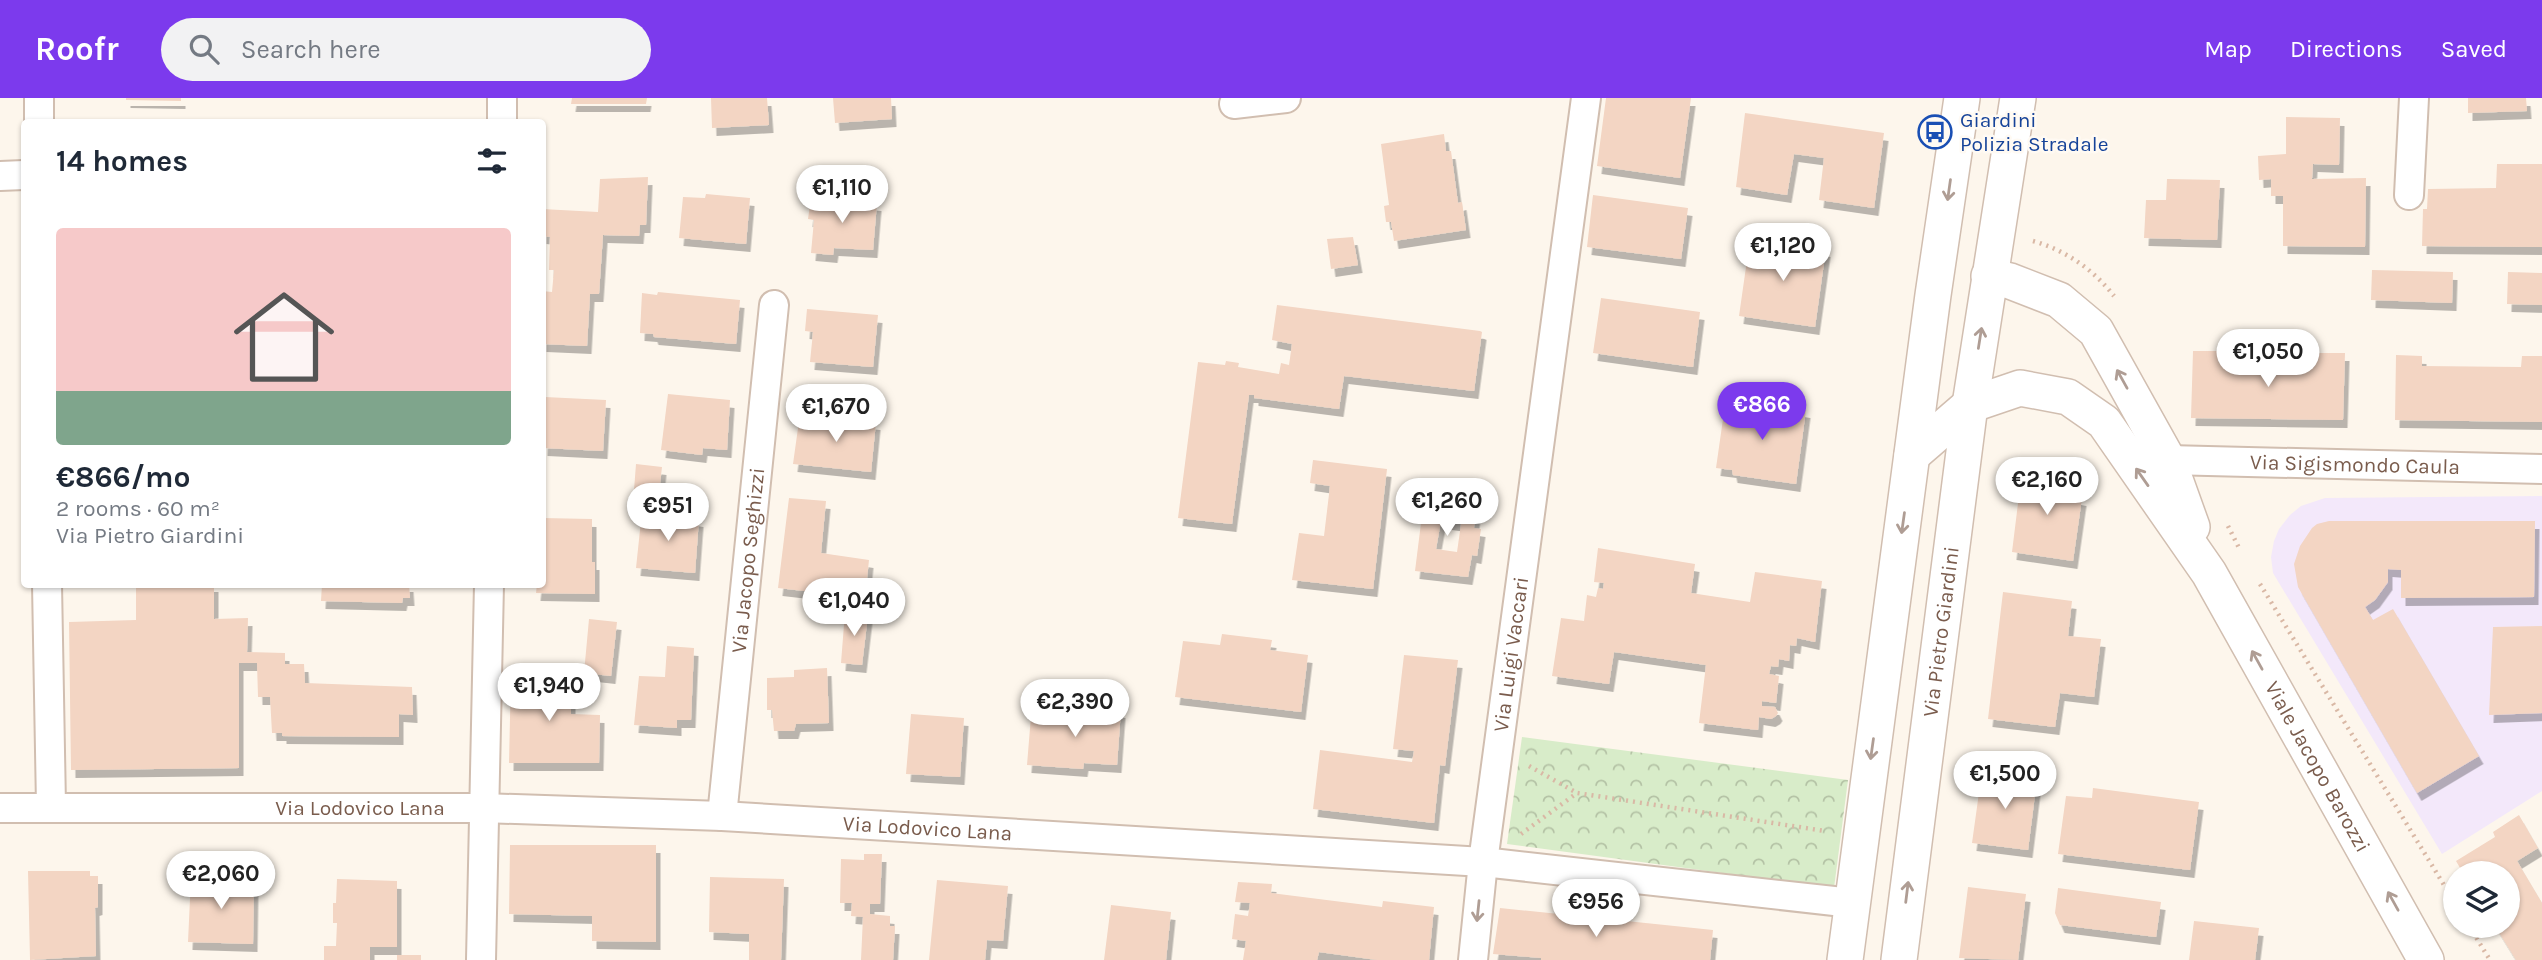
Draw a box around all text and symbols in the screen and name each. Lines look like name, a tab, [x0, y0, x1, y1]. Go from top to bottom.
search box	[161, 18, 651, 81]
text: Roofr	[35, 30, 119, 68]
icon: search	[185, 30, 223, 68]
text: Search here	[241, 34, 381, 65]
text: Map	[2204, 35, 2252, 63]
text: Directions	[2290, 35, 2403, 63]
text: Saved	[2441, 35, 2507, 63]
place label: Giardini Polizia Stradale	[1960, 108, 2108, 156]
bus stop icon: Giardini Polizia Stradale	[1916, 113, 1954, 151]
icon: filters	[473, 142, 511, 180]
text: 14 homes	[56, 143, 188, 179]
pin: €1,110	[785, 166, 899, 225]
text: €1,110	[812, 174, 872, 201]
one-way arrow	[1942, 178, 1955, 201]
pin: €1,120	[1726, 223, 1840, 283]
text: €1,120	[1750, 232, 1816, 259]
icon: home	[221, 274, 347, 400]
one-way arrow	[1974, 327, 1987, 349]
pin: €1,050	[2211, 330, 2325, 389]
text: €1,050	[2232, 338, 2304, 365]
one-way arrow	[2115, 369, 2128, 390]
pin: €866	[1721, 382, 1803, 442]
pin: €1,670	[779, 384, 893, 444]
text: €866	[1733, 391, 1791, 418]
text: €1,670	[802, 393, 870, 420]
street label: Via Sigismondo Caula	[2250, 450, 2460, 479]
pin: €2,160	[1990, 458, 2104, 517]
text: €866/mo	[56, 459, 190, 495]
street label: Via Jacopo Seghizzi	[727, 466, 769, 654]
text: €2,160	[2011, 466, 2083, 493]
one-way arrow	[2135, 468, 2149, 487]
pin: €1,260	[1390, 478, 1504, 538]
pin: €951	[627, 484, 709, 543]
text: €1,260	[1411, 487, 1483, 514]
text: €951	[643, 492, 693, 519]
text: 2 rooms · 60 m²	[56, 495, 220, 522]
one-way arrow	[1896, 511, 1909, 534]
text: Via Pietro Giardini	[56, 522, 244, 549]
street label: Via Pietro Giardini	[1918, 545, 1964, 718]
street label: Via Luigi Vaccari	[1489, 575, 1533, 733]
pin: €1,040	[797, 578, 911, 638]
text: €1,040	[818, 587, 890, 614]
one-way arrow	[2250, 650, 2264, 670]
pin: €1,940	[492, 664, 606, 723]
text: €1,940	[514, 672, 584, 699]
street label: Viale Jacopo Barozzi	[2260, 677, 2375, 856]
pin: €2,390	[1018, 680, 1132, 739]
text: €2,390	[1036, 688, 1114, 715]
one-way arrow	[1866, 737, 1879, 759]
pin: €1,500	[1948, 752, 2062, 811]
text: €1,500	[1969, 760, 2041, 787]
street label: Via Lodovico Lana	[275, 796, 445, 820]
street label: Via Lodovico Lana	[842, 811, 1013, 846]
pin: €2,060	[164, 852, 278, 911]
text: €2,060	[182, 860, 260, 887]
map controls	[2443, 861, 2520, 938]
button: layers	[2443, 861, 2520, 938]
pin: €956	[1555, 880, 1637, 939]
one-way arrow	[1901, 881, 1914, 904]
text: €956	[1568, 888, 1624, 915]
one-way arrow	[2386, 891, 2400, 911]
one-way arrow	[1471, 899, 1484, 922]

